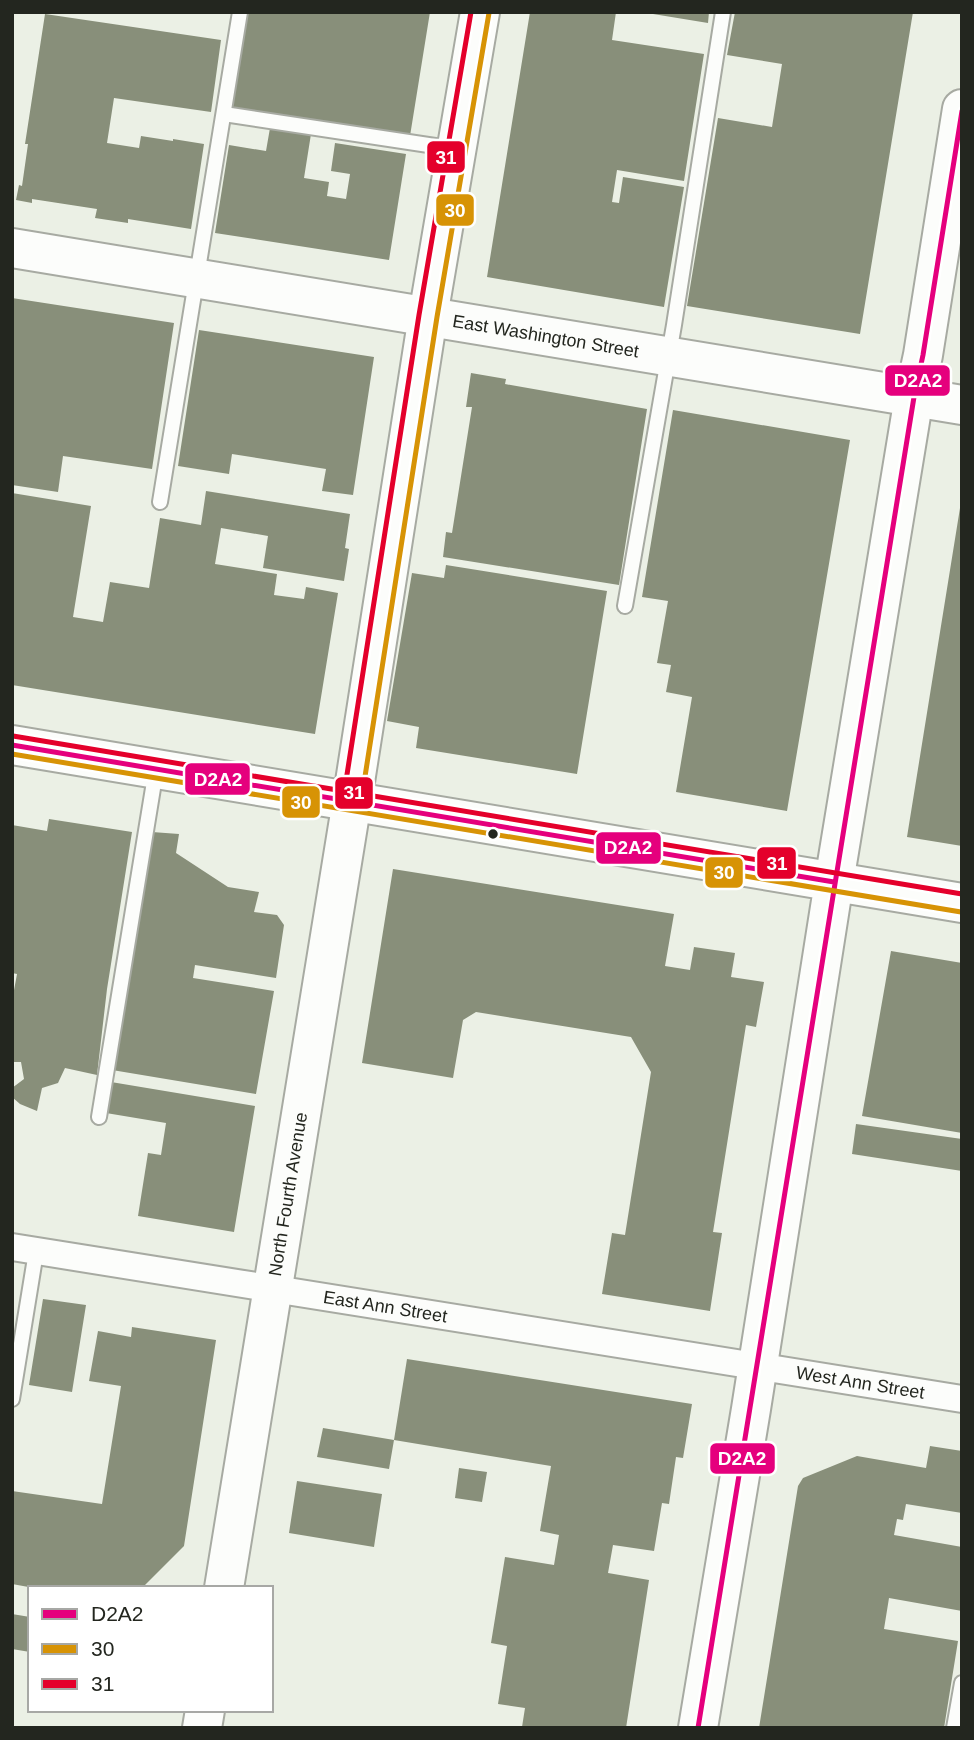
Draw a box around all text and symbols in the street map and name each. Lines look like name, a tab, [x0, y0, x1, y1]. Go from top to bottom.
line badge: 31	[426, 140, 466, 174]
text: 31	[435, 147, 457, 168]
line badge: 30	[435, 193, 475, 227]
text: 30	[444, 200, 466, 221]
street label: East Washington Street	[451, 311, 640, 361]
line badge: D2A2	[884, 364, 951, 397]
text: D2A2	[894, 370, 942, 391]
line badge: D2A2	[184, 762, 251, 796]
text: D2A2	[194, 769, 242, 790]
line badge: 31	[334, 776, 374, 810]
text: 31	[343, 782, 365, 803]
line badge: 30	[281, 785, 321, 819]
text: 30	[290, 792, 312, 813]
unlabelled marker	[486, 827, 500, 841]
line badge: D2A2	[595, 831, 662, 865]
text: D2A2	[604, 837, 652, 858]
line badge: 31	[756, 846, 797, 880]
text: 31	[766, 853, 788, 874]
line badge: 30	[704, 856, 744, 889]
text: 30	[713, 862, 735, 883]
street label: North Fourth Avenue	[265, 1111, 311, 1278]
street label: East Ann Street	[322, 1287, 449, 1326]
street label: West Ann Street	[795, 1363, 926, 1403]
line badge: D2A2	[709, 1442, 776, 1475]
text: D2A2	[718, 1448, 766, 1469]
legend	[28, 1586, 273, 1712]
text: D2A2	[91, 1602, 144, 1625]
text: 30	[91, 1637, 114, 1660]
text: 31	[91, 1672, 114, 1695]

